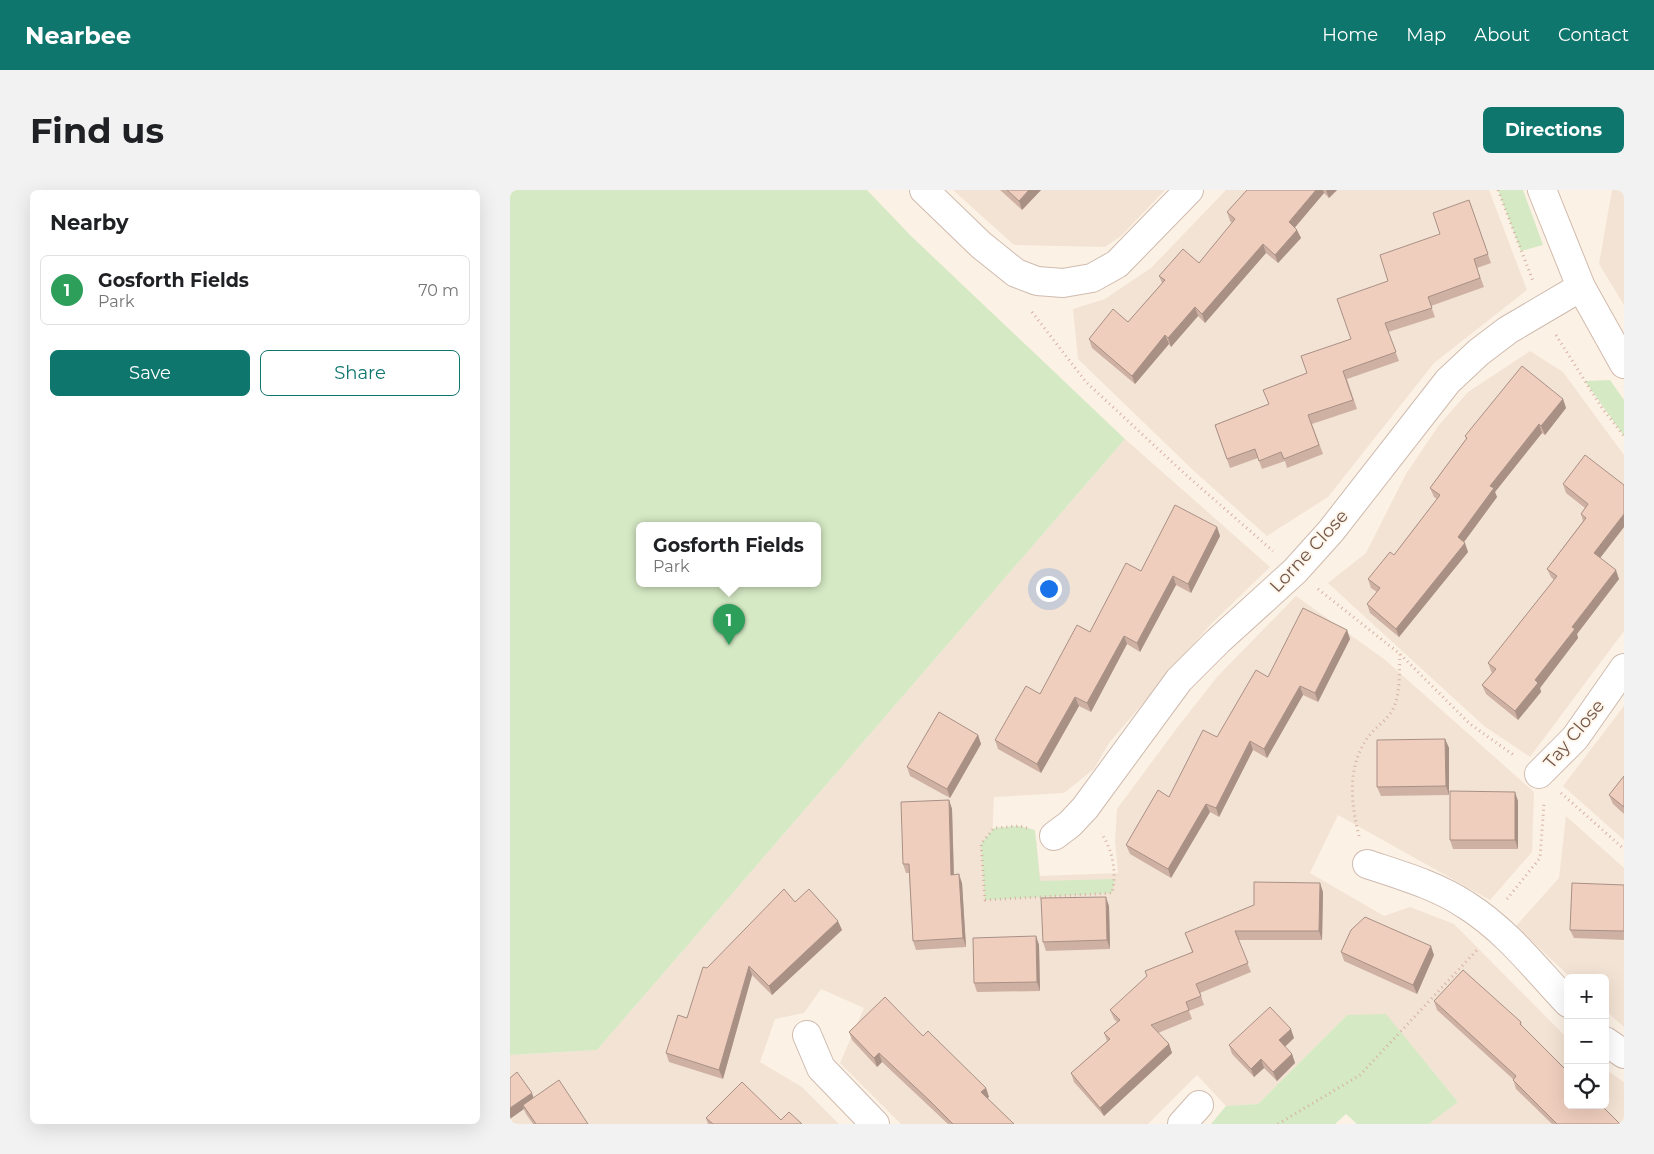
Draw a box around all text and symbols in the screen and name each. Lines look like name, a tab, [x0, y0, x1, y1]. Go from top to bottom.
text: Nearbee	[25, 21, 131, 50]
text: Home	[1322, 24, 1378, 46]
text: Map	[1406, 24, 1446, 46]
text: About	[1474, 24, 1530, 46]
text: Contact	[1558, 24, 1629, 46]
button: Directions	[1483, 107, 1624, 153]
text: Find us	[30, 109, 164, 152]
text: Nearby	[50, 210, 129, 235]
text: Gosforth Fields	[98, 269, 249, 292]
text: 1	[64, 281, 70, 300]
text: 70 m	[418, 281, 459, 300]
text: Park	[98, 292, 135, 311]
button: Save	[50, 350, 250, 396]
button: Share	[260, 350, 460, 396]
street label: Lorne Close	[1265, 505, 1353, 597]
popup	[636, 522, 821, 587]
text: Gosforth Fields	[653, 534, 804, 557]
text: Park	[653, 557, 690, 576]
your location	[1036, 576, 1062, 602]
pin: 1	[713, 604, 745, 645]
street label: Tay Close	[1539, 695, 1609, 773]
map controls	[1564, 974, 1609, 1109]
button: +	[1564, 974, 1609, 1019]
button: −	[1564, 1019, 1609, 1064]
button: locate	[1564, 1064, 1609, 1109]

